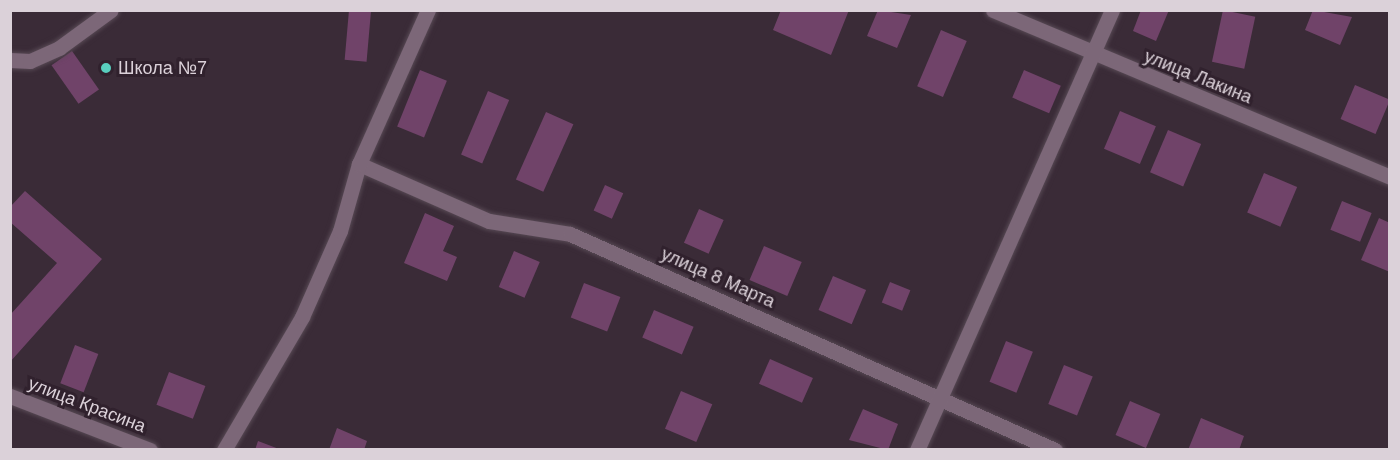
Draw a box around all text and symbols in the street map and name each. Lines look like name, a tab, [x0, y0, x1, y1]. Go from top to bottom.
street label: улица Лакина	[1141, 46, 1255, 108]
place label: Школа №7	[118, 57, 207, 79]
marker: Школа №7	[99, 61, 113, 75]
street label: улица 8 Марта	[658, 243, 778, 313]
street label: улица Красина	[25, 373, 149, 437]

